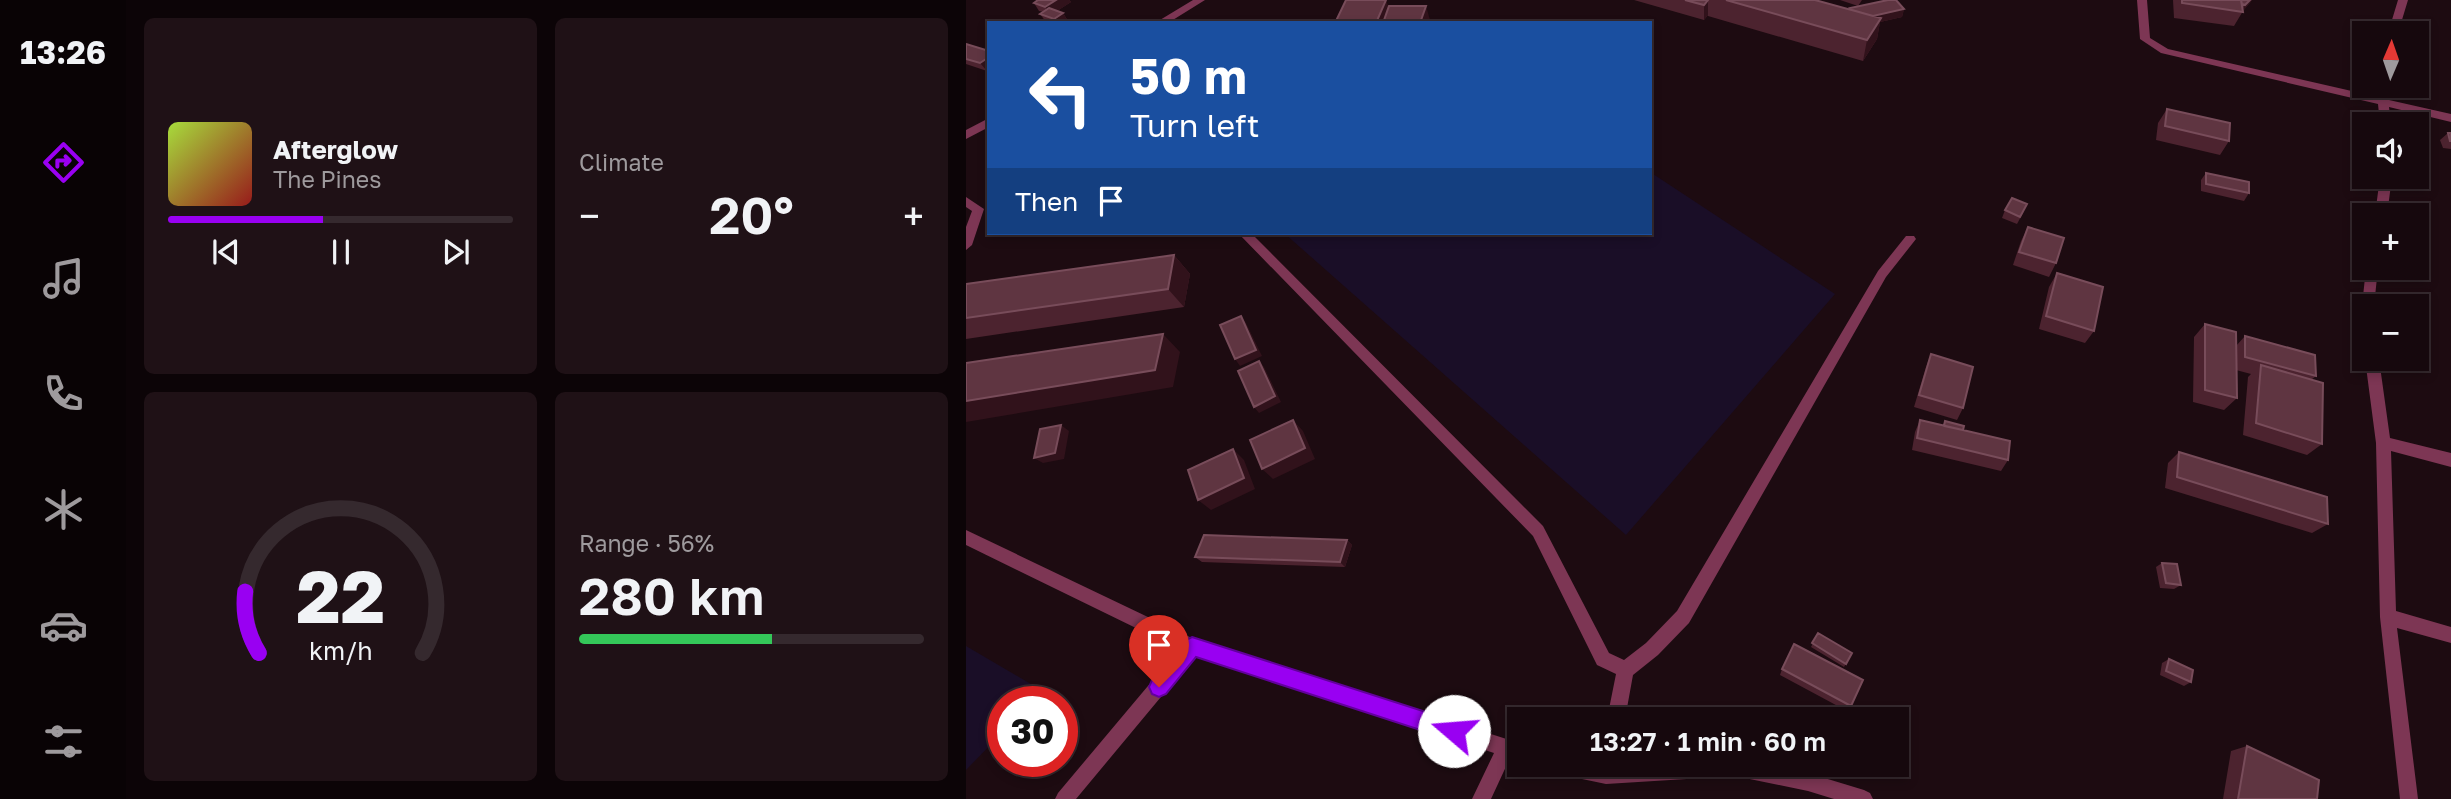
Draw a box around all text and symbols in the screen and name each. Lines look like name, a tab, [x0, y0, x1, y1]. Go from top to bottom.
north arrow	[2352, 21, 2429, 98]
map controls	[2352, 21, 2429, 371]
text: 13:26	[20, 33, 106, 71]
text: 50 m	[1130, 46, 1247, 105]
icon: left	[1015, 49, 1106, 140]
text: Turn left	[1130, 106, 1259, 144]
button: sound	[2352, 112, 2429, 189]
text: Afterglow	[273, 134, 398, 165]
icon: directions	[39, 138, 88, 187]
text: Climate	[579, 148, 664, 176]
text: The Pines	[273, 165, 381, 193]
icon: arrive	[1092, 182, 1130, 220]
text: 20°	[709, 183, 794, 245]
text: Then	[1015, 186, 1078, 217]
text: −	[579, 193, 600, 238]
text: +	[903, 193, 924, 238]
button: +	[2352, 203, 2429, 280]
icon: previous	[207, 233, 245, 271]
icon: pause	[322, 233, 360, 271]
icon: next	[437, 233, 475, 271]
icon: music	[39, 254, 88, 303]
button: −	[2352, 294, 2429, 371]
icon: phone	[39, 369, 88, 418]
icon: climate	[39, 485, 88, 534]
text: Range · 56%	[579, 529, 714, 557]
text: 22	[296, 552, 385, 639]
text: 280 km	[579, 564, 764, 626]
icon: car	[39, 601, 88, 650]
pin	[1129, 615, 1189, 687]
icon: arrive	[1140, 626, 1178, 664]
text: km/h	[309, 634, 372, 665]
speed limit sign: 30	[987, 686, 1078, 777]
position arrow	[1417, 694, 1491, 768]
icon: filters	[39, 717, 88, 766]
text: 13:27 · 1 min · 60 m	[1590, 726, 1826, 757]

